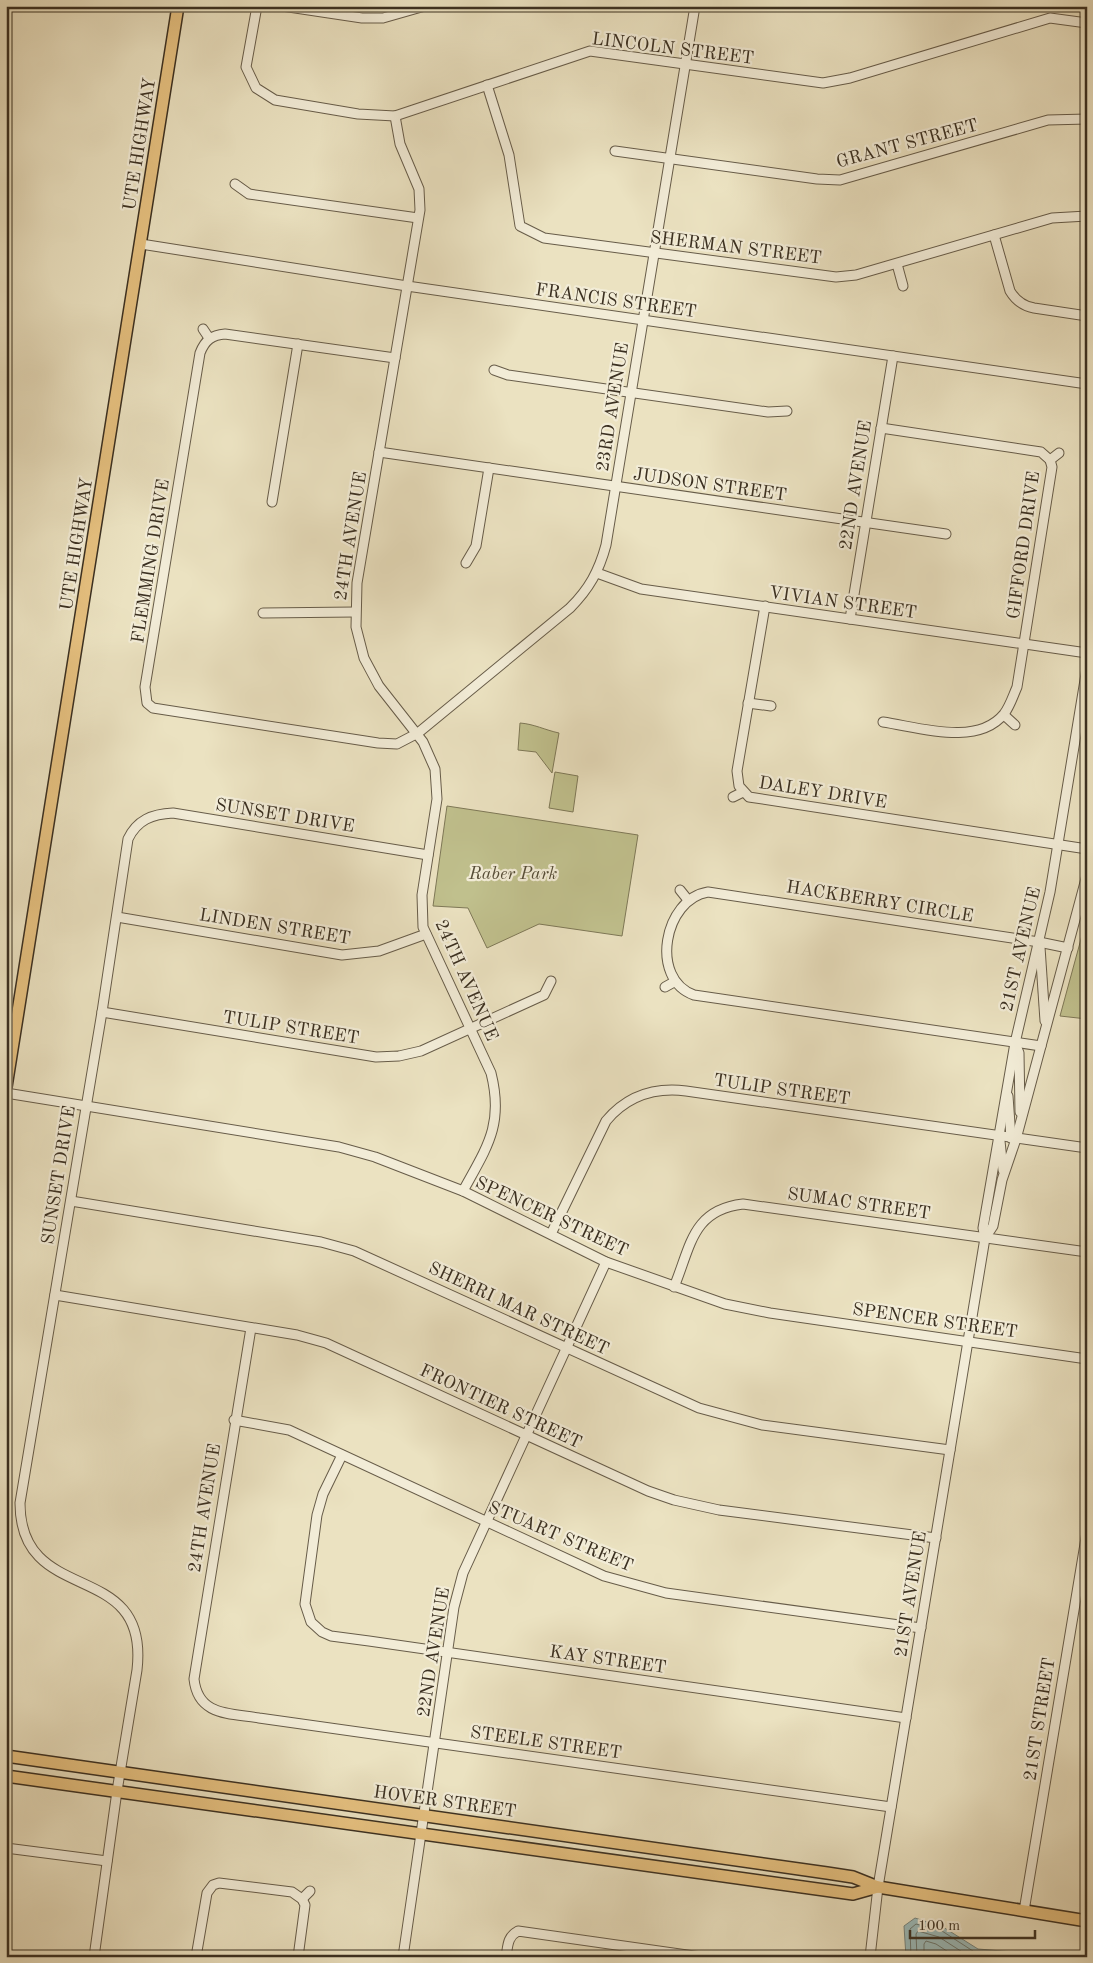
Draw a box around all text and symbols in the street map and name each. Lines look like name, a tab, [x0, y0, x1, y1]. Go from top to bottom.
street label: LINCOLN STREET	[591, 30, 755, 68]
street label: UTE HIGHWAY	[121, 77, 159, 212]
street label: GRANT STREET	[834, 116, 980, 172]
street label: SHERMAN STREET	[649, 229, 823, 267]
street label: FRANCIS STREET	[534, 281, 698, 321]
street label: 23RD AVENUE	[594, 341, 632, 473]
street label: 22ND AVENUE	[837, 419, 875, 551]
street label: JUDSON STREET	[632, 465, 788, 505]
street label: 24TH AVENUE	[332, 470, 370, 602]
street label: GIFFORD DRIVE	[1005, 470, 1043, 620]
street label: UTE HIGHWAY	[58, 477, 96, 612]
street label: FLEMMING DRIVE	[129, 478, 173, 645]
street label: VIVIAN STREET	[768, 584, 918, 622]
street label: DALEY DRIVE	[757, 774, 888, 812]
street label: SUNSET DRIVE	[214, 796, 356, 836]
park label: Raber Park	[468, 865, 557, 883]
street label: HACKBERRY CIRCLE	[785, 878, 975, 926]
street label: 21ST AVENUE	[998, 885, 1044, 1013]
street label: LINDEN STREET	[198, 906, 352, 948]
street label: 24TH AVENUE	[431, 917, 501, 1044]
street label: TULIP STREET	[221, 1008, 360, 1048]
street label: TULIP STREET	[712, 1071, 851, 1109]
street label: SUNSET DRIVE	[39, 1104, 79, 1246]
street label: SPENCER STREET	[472, 1174, 631, 1260]
street label: SUMAC STREET	[786, 1185, 932, 1223]
street label: SHERRI MAR STREET	[425, 1259, 612, 1359]
street label: SPENCER STREET	[851, 1300, 1019, 1342]
street label: FRONTIER STREET	[417, 1361, 584, 1452]
street label: 24TH AVENUE	[186, 1442, 224, 1574]
street label: STUART STREET	[486, 1498, 636, 1576]
street label: 21ST AVENUE	[892, 1530, 930, 1658]
street label: 22ND AVENUE	[415, 1586, 453, 1718]
street label: KAY STREET	[548, 1643, 668, 1677]
street label: 21ST STREET	[1021, 1656, 1059, 1782]
street label: STEELE STREET	[469, 1723, 623, 1763]
street label: HOVER STREET	[372, 1783, 518, 1821]
scale bar	[910, 1908, 1036, 1940]
text: 100 m	[918, 1919, 960, 1934]

